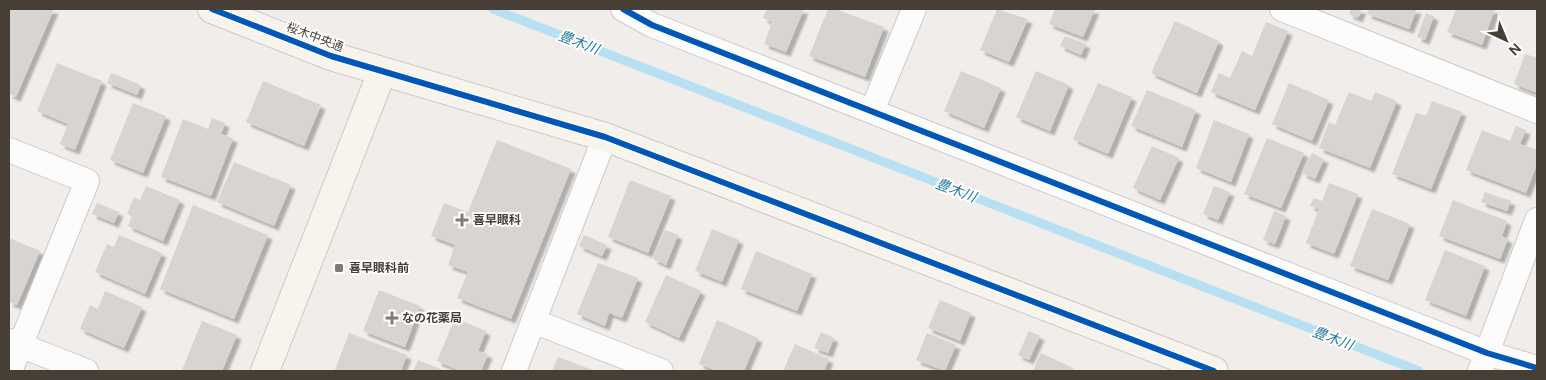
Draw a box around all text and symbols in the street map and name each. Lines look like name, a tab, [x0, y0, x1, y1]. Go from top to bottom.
north arrow	[1481, 15, 1531, 65]
street label: 桜木中央通	[284, 19, 346, 55]
water label: 豊木川	[556, 26, 604, 59]
text: N	[1505, 39, 1525, 59]
water label: 豊木川	[933, 174, 981, 207]
place label: 喜早眼科	[473, 212, 521, 228]
marker: 喜早眼科	[455, 213, 469, 227]
place label: 喜早眼科前	[349, 260, 409, 276]
marker: 喜早眼科前	[333, 262, 345, 274]
place label: なの花薬局	[402, 310, 462, 326]
marker: なの花薬局	[386, 312, 398, 324]
water label: 豊木川	[1310, 322, 1358, 355]

